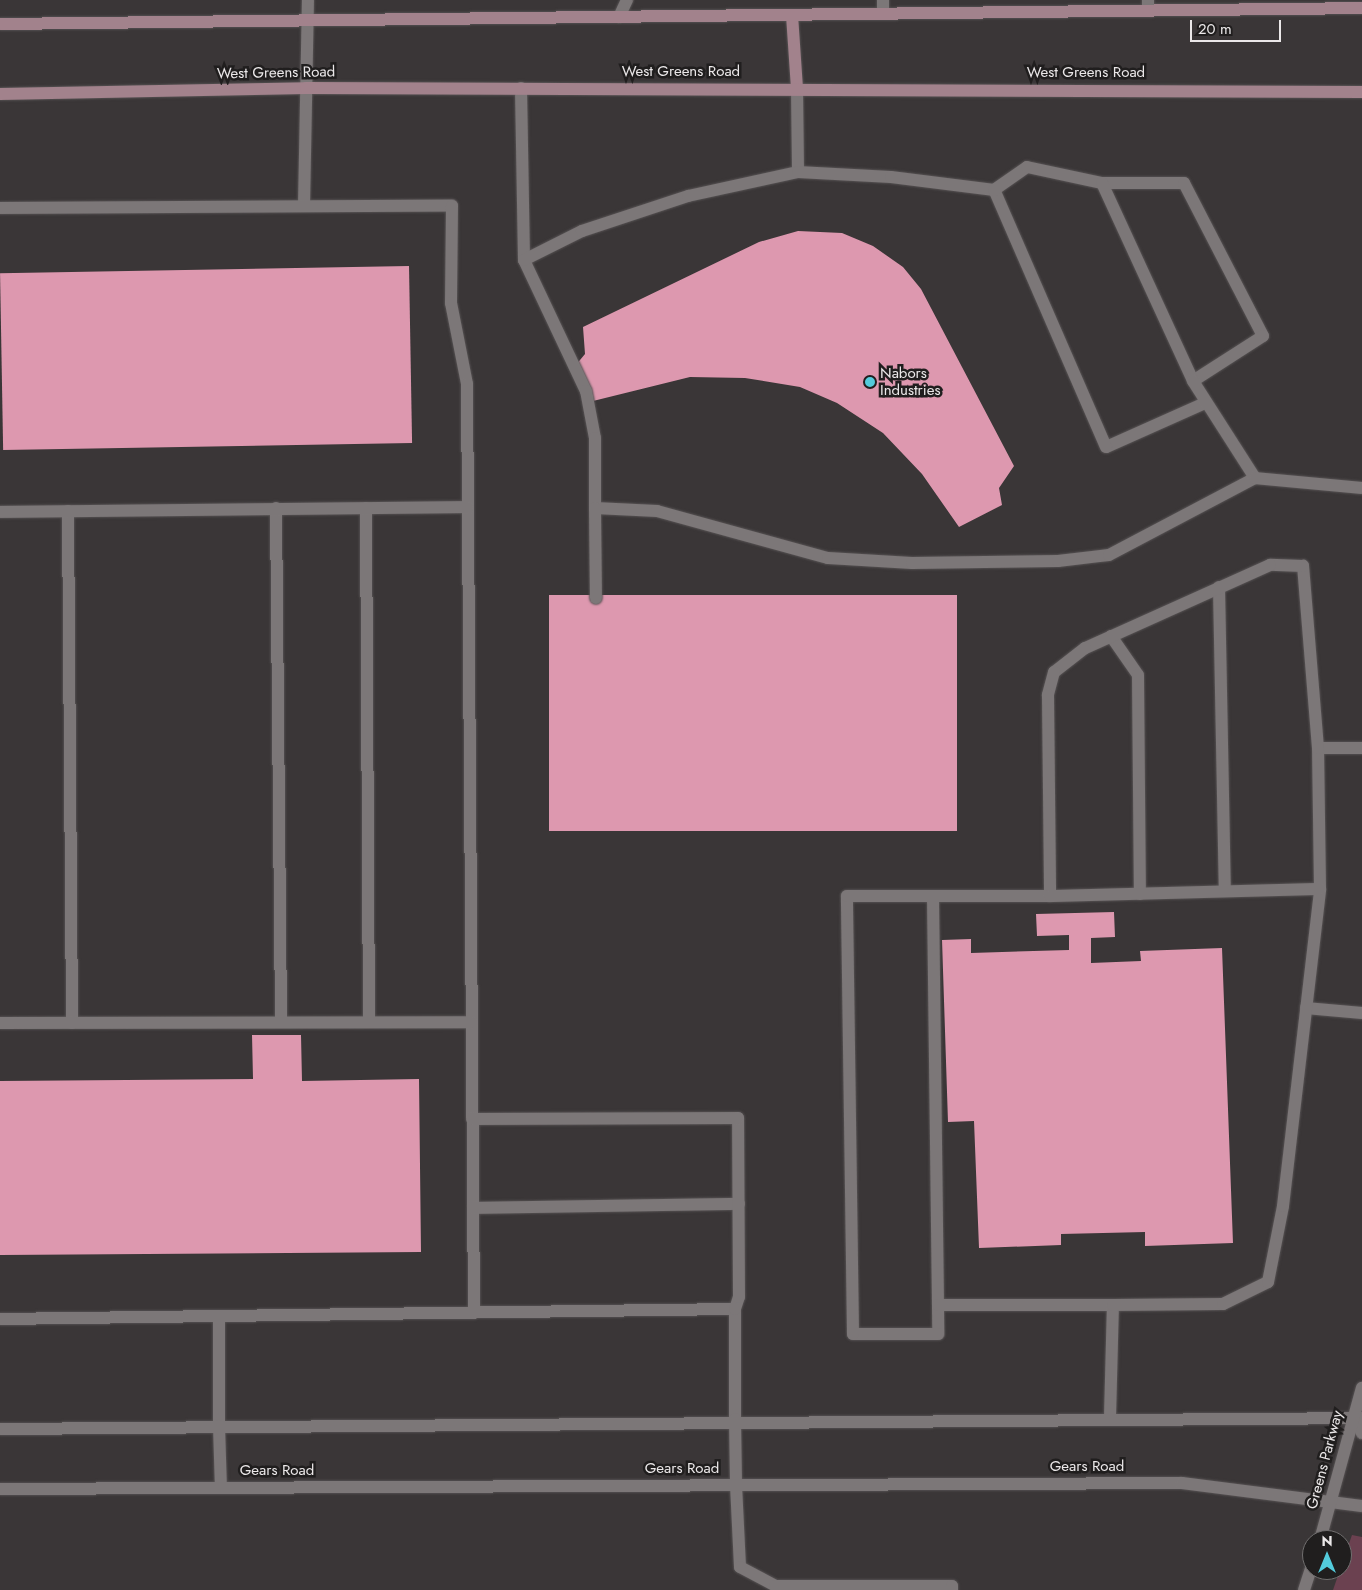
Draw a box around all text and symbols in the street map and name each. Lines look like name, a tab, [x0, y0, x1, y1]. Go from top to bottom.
scale bar	[1192, 10, 1283, 42]
text: 20 m	[1198, 18, 1232, 40]
street label: West Greens Road	[217, 63, 335, 83]
street label: West Greens Road	[622, 63, 740, 81]
street label: West Greens Road	[1027, 64, 1145, 82]
place label: Nabors Industries	[880, 364, 940, 399]
marker: Nabors Industries	[864, 376, 876, 388]
street label: Greens Parkway	[1303, 1409, 1347, 1511]
street label: Gears Road	[1050, 1458, 1124, 1476]
street label: Gears Road	[645, 1460, 719, 1478]
street label: Gears Road	[240, 1462, 314, 1480]
north arrow	[1302, 1530, 1352, 1580]
text: N	[1321, 1531, 1333, 1551]

